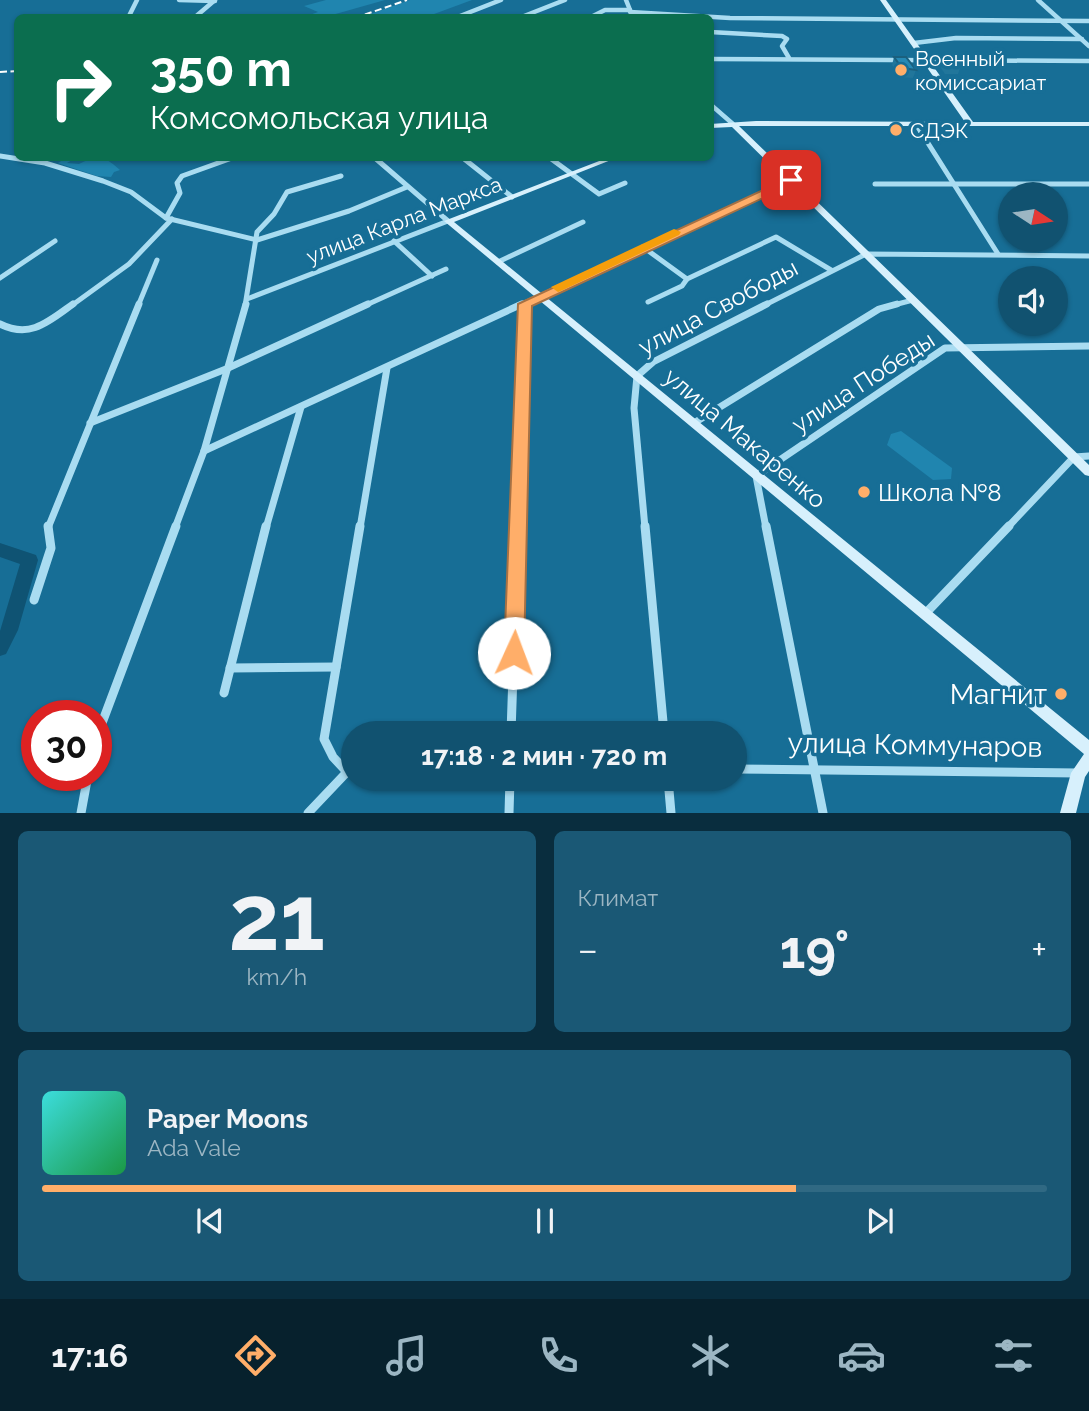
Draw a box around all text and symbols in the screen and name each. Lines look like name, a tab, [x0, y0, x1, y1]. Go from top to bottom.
text: 350 m	[150, 40, 292, 97]
icon: right	[35, 42, 126, 133]
place label: Военный комиссариат	[915, 46, 1046, 95]
marker: Военный комиссариат	[893, 62, 909, 78]
text: Комсомольская улица	[150, 99, 489, 136]
place label: СДЭК	[910, 118, 968, 143]
marker: СДЭК	[888, 122, 904, 138]
pin	[761, 150, 821, 210]
icon: arrive	[772, 161, 810, 199]
street label: улица Карла Маркса	[303, 171, 505, 269]
north arrow	[998, 182, 1068, 252]
map controls	[998, 182, 1068, 336]
street label: улица Свободы	[633, 253, 803, 361]
button: sound	[998, 266, 1068, 336]
street label: улица Победы	[786, 325, 940, 439]
street label: улица Макаренко	[658, 362, 832, 514]
place label: Школа №8	[878, 478, 1001, 507]
marker: Школа №8	[856, 484, 872, 500]
position arrow	[477, 616, 551, 690]
place label: Магнит	[950, 678, 1047, 711]
marker: Магнит	[1053, 686, 1069, 702]
speed limit sign: 30	[21, 700, 112, 791]
street label: улица Коммунаров	[787, 726, 1043, 764]
text: 17:18 · 2 мин · 720 m	[421, 741, 667, 771]
text: 21	[229, 864, 325, 971]
text: Климат	[578, 884, 658, 911]
text: 19°	[780, 919, 849, 980]
text: −	[578, 927, 598, 972]
text: +	[1031, 927, 1047, 972]
text: km/h	[246, 963, 307, 990]
text: Paper Moons	[147, 1104, 308, 1134]
text: Ada Vale	[147, 1134, 241, 1161]
icon: previous	[191, 1202, 229, 1240]
icon: pause	[526, 1202, 564, 1240]
icon: next	[861, 1202, 899, 1240]
icon: directions	[231, 1331, 280, 1380]
icon: music	[382, 1331, 431, 1380]
icon: phone	[534, 1331, 583, 1380]
icon: climate	[686, 1331, 735, 1380]
icon: car	[837, 1331, 886, 1380]
icon: filters	[989, 1331, 1038, 1380]
text: 17:16	[51, 1337, 128, 1374]

